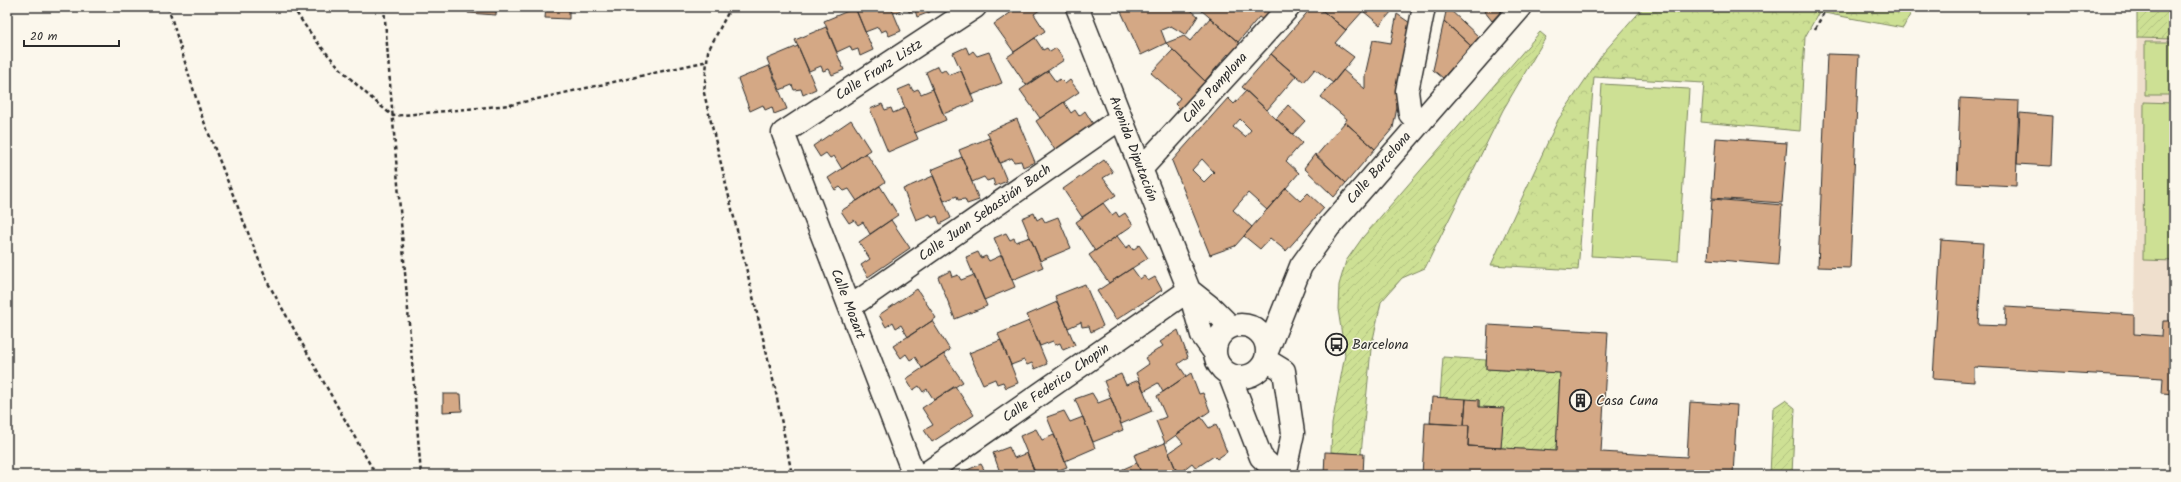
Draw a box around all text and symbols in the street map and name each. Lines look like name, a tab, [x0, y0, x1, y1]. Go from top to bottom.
scale bar	[24, 22, 119, 48]
text: 20 m	[30, 27, 58, 46]
street label: Calle Franz Listz	[831, 34, 927, 106]
street label: Calle Pamplona	[1177, 47, 1253, 129]
street label: Avenida Diputación	[1103, 93, 1163, 205]
street label: Calle Barcelona	[1341, 127, 1417, 209]
street label: Calle Juan Sebastián Bach	[914, 159, 1056, 267]
street label: Calle Mozart	[824, 266, 872, 343]
bus stop icon: Barcelona	[1323, 332, 1349, 358]
place label: Barcelona	[1352, 334, 1408, 356]
street label: Calle Federico Chopin	[998, 338, 1114, 428]
building icon: Casa Cuna	[1568, 388, 1594, 414]
place label: Casa Cuna	[1596, 390, 1658, 412]

